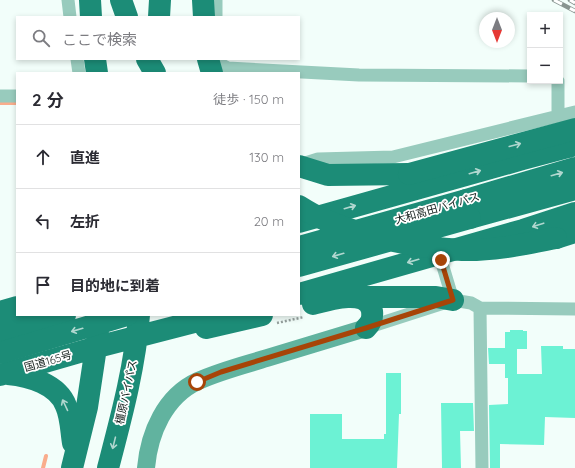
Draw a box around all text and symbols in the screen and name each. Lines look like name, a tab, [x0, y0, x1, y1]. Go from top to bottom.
north arrow	[479, 12, 515, 48]
map controls	[527, 12, 563, 84]
button: +	[527, 12, 563, 48]
search box	[16, 16, 300, 60]
icon: search	[30, 27, 52, 49]
text: ここで検索	[62, 30, 137, 49]
button: −	[527, 48, 563, 84]
text: 2 分	[32, 89, 63, 110]
text: 徒歩 · 150 m	[213, 91, 284, 107]
one-way arrow	[508, 141, 521, 149]
icon: ahead	[32, 146, 54, 168]
text: 直進	[70, 148, 100, 167]
text: 130 m	[249, 149, 284, 165]
one-way arrow	[468, 168, 481, 175]
one-way arrow	[550, 170, 563, 177]
street label: 大和高田バイパス	[393, 189, 481, 227]
one-way arrow	[343, 203, 356, 210]
icon: left	[32, 210, 54, 232]
text: 左折	[70, 212, 100, 231]
text: 20 m	[254, 213, 284, 229]
one-way arrow	[532, 222, 545, 229]
route end	[432, 251, 450, 269]
one-way arrow	[332, 252, 345, 259]
one-way arrow	[407, 258, 420, 266]
icon: arrive	[32, 274, 54, 296]
text: 目的地に到着	[70, 276, 160, 295]
one-way arrow	[70, 327, 83, 334]
street label: 国道165号	[23, 348, 73, 374]
street label: 橿原バイパス	[112, 358, 140, 426]
route start	[188, 373, 206, 391]
one-way arrow	[61, 399, 68, 411]
one-way arrow	[110, 437, 117, 450]

